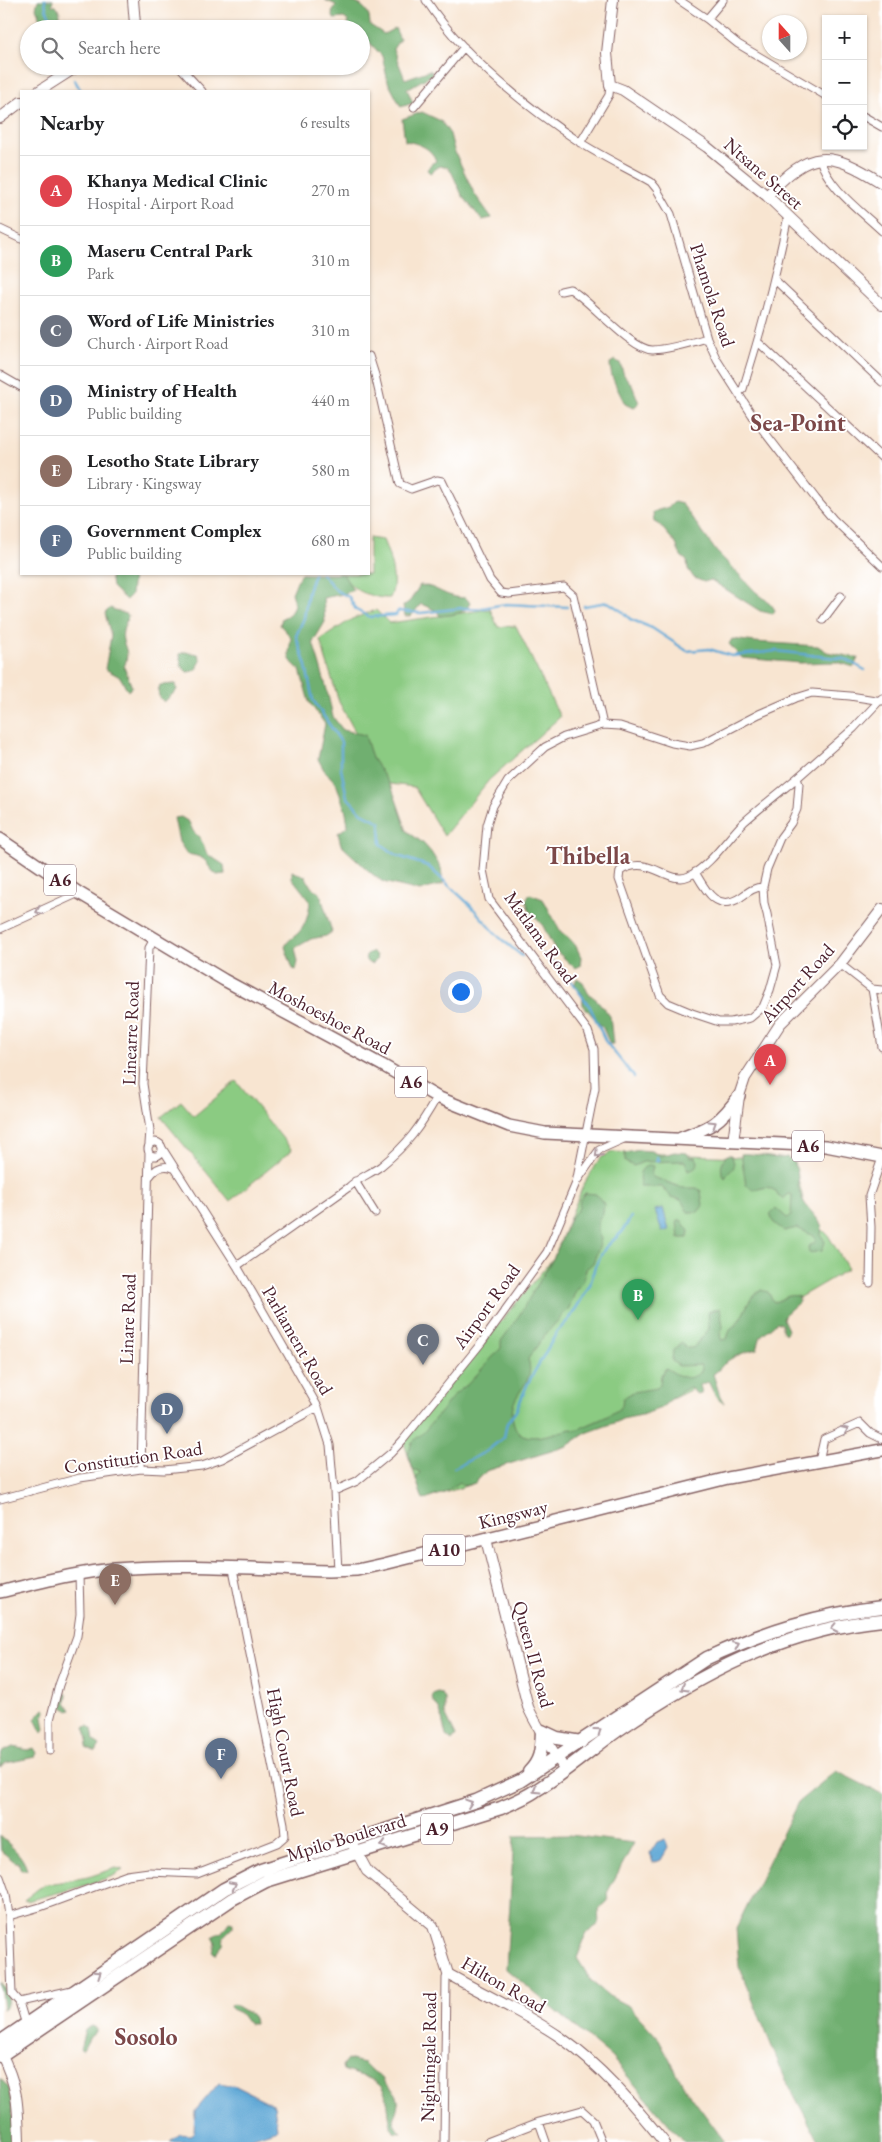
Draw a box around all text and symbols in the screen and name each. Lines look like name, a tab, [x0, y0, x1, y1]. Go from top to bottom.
north arrow	[762, 15, 807, 60]
map controls	[822, 15, 867, 150]
button: +	[822, 15, 867, 60]
search box	[20, 20, 370, 75]
icon: search	[38, 34, 66, 62]
text: Search here	[78, 35, 160, 60]
button: −	[822, 60, 867, 105]
button: locate	[822, 105, 867, 150]
text: Nearby	[40, 109, 104, 136]
text: 6 results	[300, 112, 350, 133]
street label: Ntsane Street	[719, 132, 809, 215]
text: Khanya Medical Clinic	[87, 168, 268, 193]
text: A	[50, 180, 62, 201]
text: 270 m	[311, 180, 350, 201]
text: Hospital · Airport Road	[87, 193, 234, 214]
text: Maseru Central Park	[87, 238, 253, 263]
street label: Phamola Road	[684, 240, 741, 350]
text: B	[51, 250, 61, 271]
text: 310 m	[311, 250, 350, 271]
text: Park	[87, 263, 114, 284]
text: Word of Life Ministries	[87, 308, 274, 333]
text: C	[50, 320, 62, 341]
text: 310 m	[311, 320, 350, 341]
text: Church · Airport Road	[87, 333, 228, 354]
text: Ministry of Health	[87, 378, 237, 403]
text: D	[50, 390, 62, 411]
text: 440 m	[311, 390, 350, 411]
text: Public building	[87, 403, 182, 424]
district label: Sea-Point	[750, 407, 846, 438]
text: Lesotho State Library	[87, 448, 259, 473]
text: E	[51, 460, 61, 481]
text: 580 m	[311, 460, 350, 481]
text: Library · Kingsway	[87, 473, 202, 494]
text: Government Complex	[87, 518, 262, 543]
text: F	[52, 530, 60, 551]
text: 680 m	[311, 530, 350, 551]
text: Public building	[87, 543, 182, 564]
district label: Thibella	[546, 840, 631, 871]
road number: A6	[44, 864, 76, 896]
street label: Matlama Road	[499, 886, 583, 989]
one-way arrow	[35, 905, 44, 916]
street label: Airport Road	[754, 938, 840, 1029]
street label: Moshoeshoe Road	[264, 975, 396, 1060]
your location	[448, 979, 474, 1005]
street label: Linearre Road	[116, 980, 145, 1086]
pin: A	[754, 1044, 786, 1085]
road number: A6	[395, 1066, 427, 1098]
one-way arrow	[707, 1121, 716, 1130]
road number: A6	[792, 1130, 824, 1162]
one-way arrow	[594, 1148, 603, 1157]
street label: Airport Road	[447, 1258, 526, 1355]
street label: Linare Road	[113, 1273, 142, 1365]
pin: B	[622, 1279, 654, 1320]
street label: Parliament Road	[256, 1281, 339, 1400]
pin: C	[407, 1324, 439, 1365]
pin: D	[151, 1393, 183, 1434]
one-way arrow	[840, 1426, 849, 1436]
street label: Constitution Road	[62, 1435, 204, 1480]
street label: Kingsway	[476, 1494, 551, 1535]
road number: A10	[423, 1534, 465, 1566]
pin: E	[99, 1564, 131, 1605]
street label: Queen II Road	[507, 1598, 560, 1711]
one-way arrow	[829, 1622, 838, 1633]
one-way arrow	[731, 1641, 740, 1651]
one-way arrow	[680, 1682, 689, 1692]
street label: High Court Road	[261, 1686, 310, 1819]
one-way arrow	[592, 1728, 602, 1737]
pin: F	[205, 1738, 237, 1779]
one-way arrow	[532, 1784, 541, 1794]
one-way arrow	[464, 1799, 473, 1809]
street label: Mpilo Boulevard	[283, 1807, 409, 1867]
road number: A9	[421, 1814, 453, 1845]
one-way arrow	[380, 1840, 388, 1850]
one-way arrow	[228, 1880, 237, 1891]
street label: Hilton Road	[457, 1950, 551, 2019]
one-way arrow	[92, 1971, 102, 1980]
street label: Nightingale Road	[415, 1992, 442, 2122]
district label: Sosolo	[114, 2021, 178, 2052]

